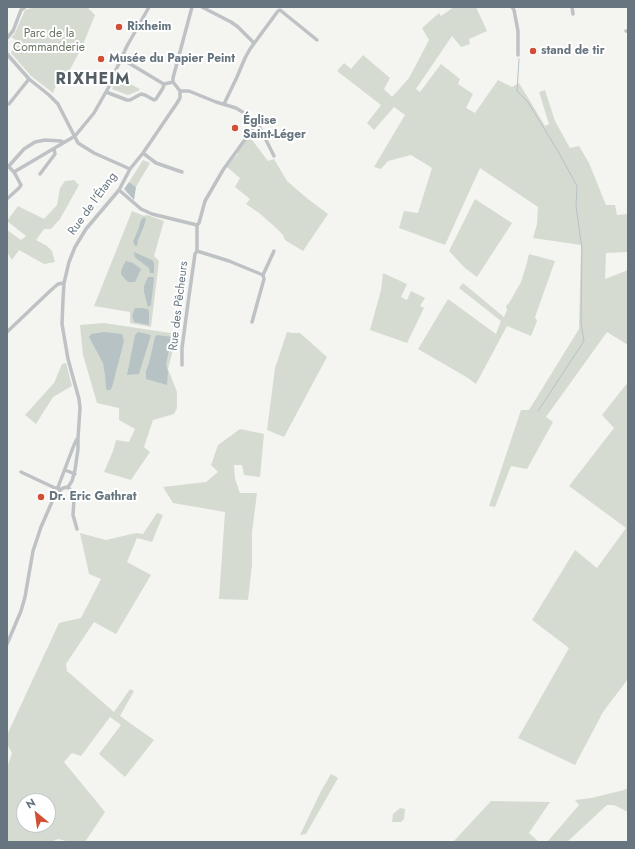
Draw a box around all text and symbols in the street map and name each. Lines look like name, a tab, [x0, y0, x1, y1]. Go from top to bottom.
place label: Rixheim	[127, 20, 171, 34]
marker: Rixheim	[114, 22, 124, 32]
park label: Parc de la Commanderie	[13, 27, 85, 55]
place label: stand de tir	[541, 44, 605, 58]
marker: stand de tir	[528, 46, 538, 56]
place label: Musée du Papier Peint	[109, 52, 235, 66]
marker: Musée du Papier Peint	[96, 54, 106, 64]
district label: RIXHEIM	[55, 70, 131, 90]
place label: Église Saint-Léger	[243, 114, 306, 142]
marker: Église Saint-Léger	[230, 123, 240, 133]
street label: Rue de l'Étang	[65, 170, 121, 238]
street label: Rue des Pêcheurs	[166, 260, 192, 352]
place label: Dr. Eric Gathrat	[49, 490, 137, 504]
marker: Dr. Eric Gathrat	[36, 492, 46, 502]
north arrow	[16, 793, 56, 833]
text: N	[23, 794, 38, 812]

